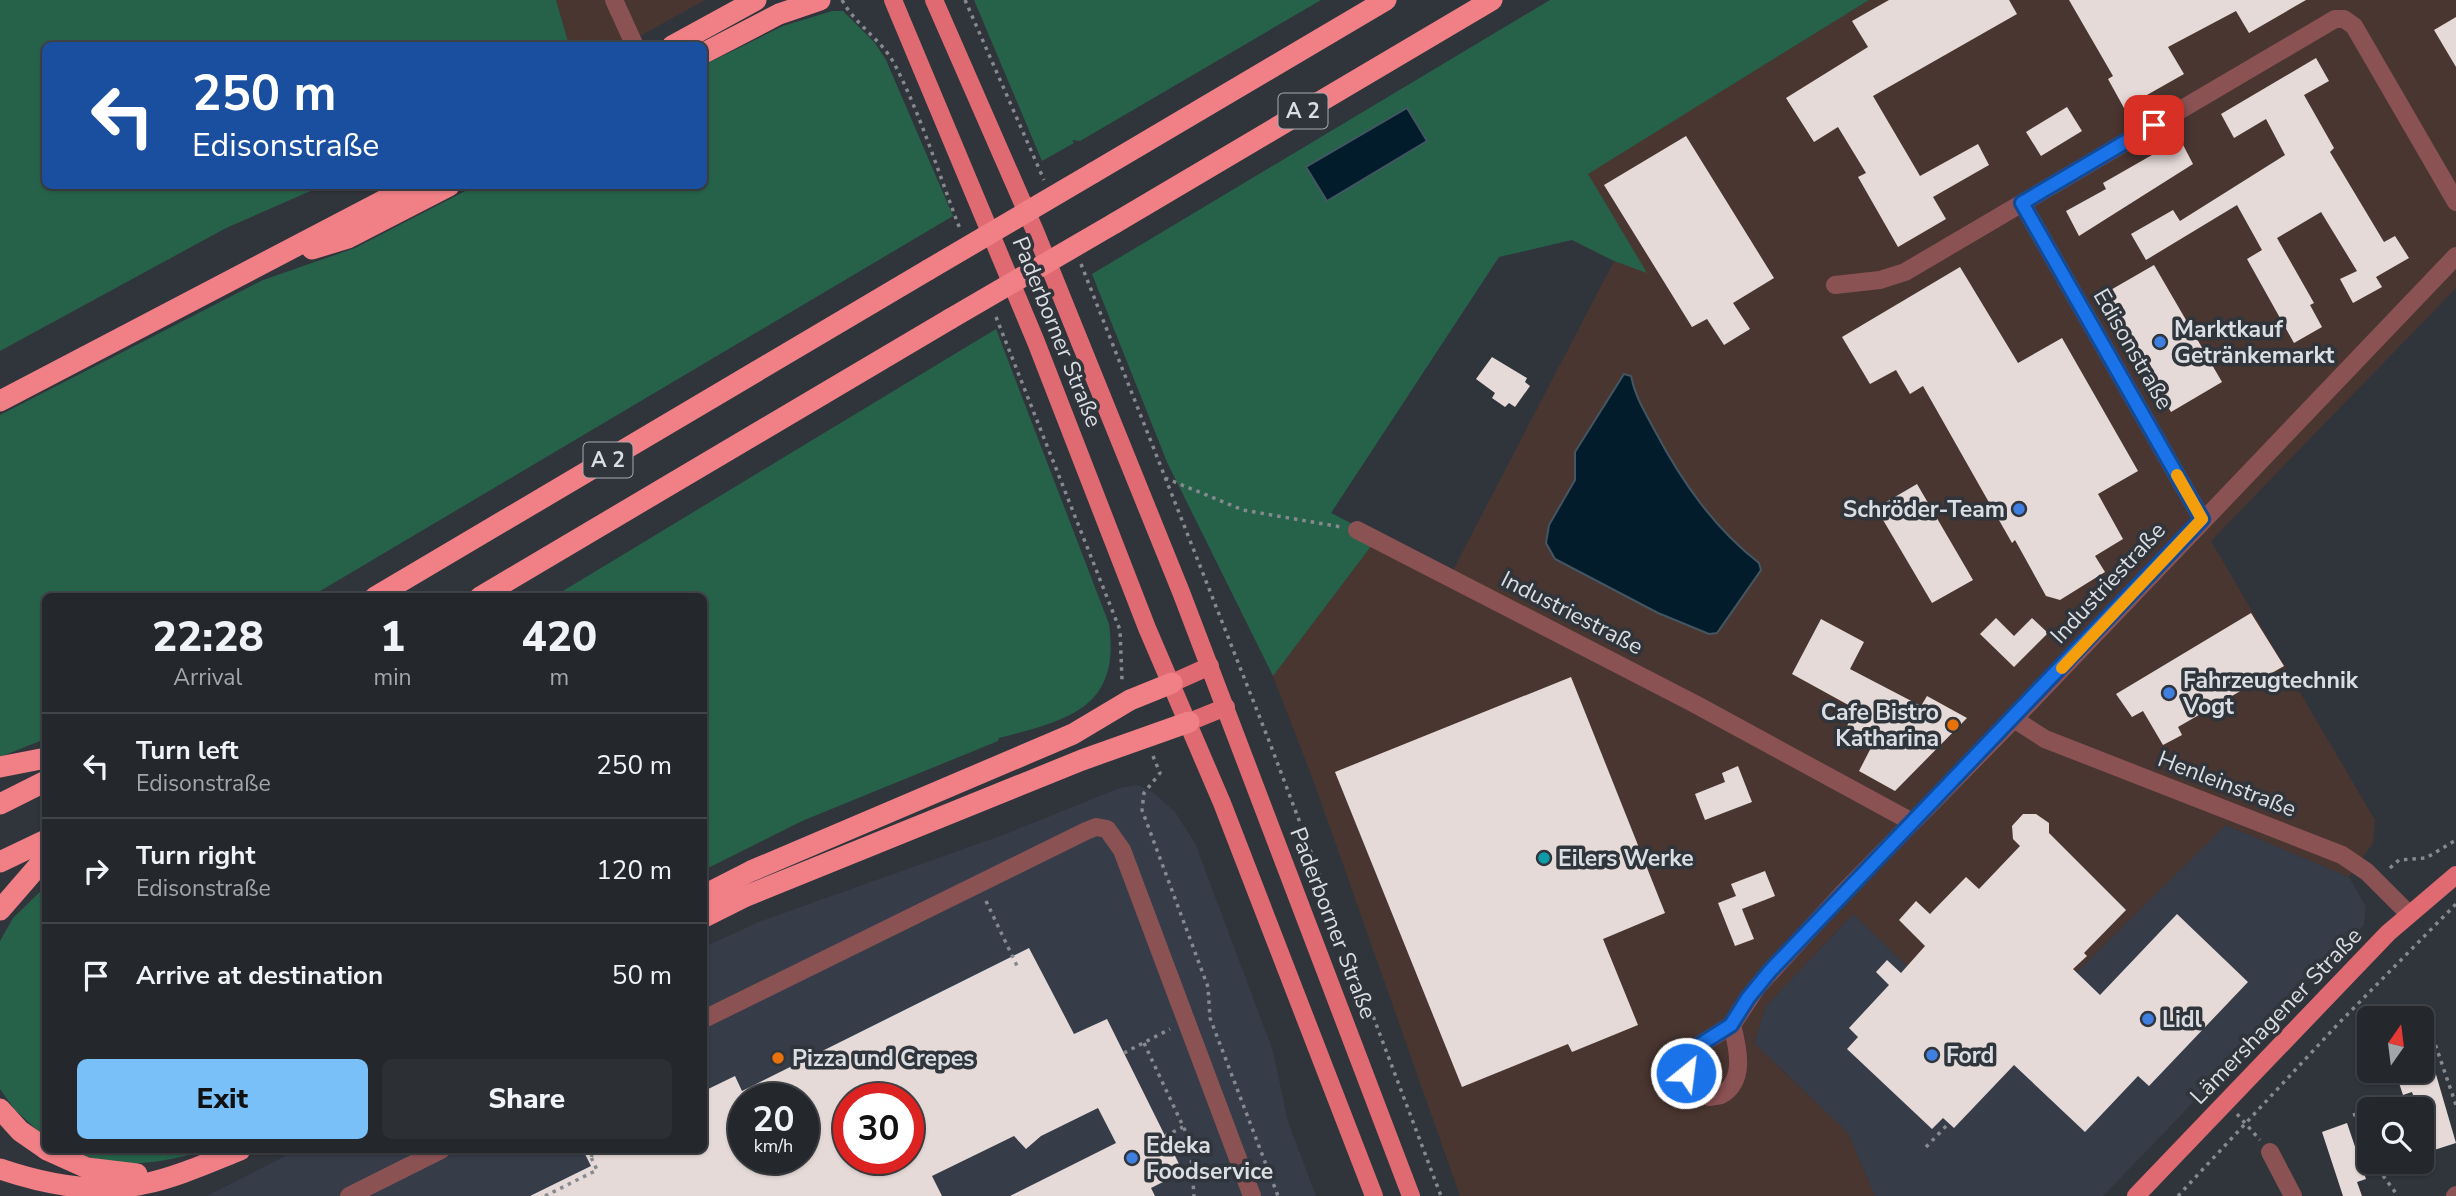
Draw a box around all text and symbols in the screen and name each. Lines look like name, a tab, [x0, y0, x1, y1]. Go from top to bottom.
text: 250 m	[192, 60, 336, 127]
icon: left	[77, 70, 168, 161]
road number: A 2	[1278, 94, 1328, 128]
pin	[2124, 95, 2184, 155]
icon: arrive	[2135, 106, 2173, 144]
text: Edisonstraße	[192, 124, 379, 167]
street label: Paderborner Straße	[1005, 232, 1109, 432]
street label: Edisonstraße	[2086, 283, 2180, 415]
place label: Marktkauf Getränkemarkt	[2174, 314, 2334, 371]
marker: Marktkauf Getränkemarkt	[2152, 334, 2168, 350]
road number: A 2	[584, 442, 632, 477]
place label: Schröder-Team	[1843, 494, 2005, 525]
marker: Schröder-Team	[2011, 501, 2027, 517]
street label: Industriestraße	[2044, 515, 2172, 651]
street label: Industriestraße	[1496, 564, 1648, 662]
text: 22:28	[152, 609, 264, 666]
text: 1	[380, 609, 405, 666]
text: 420	[522, 609, 597, 666]
text: Arrival	[173, 662, 242, 693]
text: min	[374, 662, 412, 693]
text: m	[549, 662, 569, 693]
place label: Fahrzeugtechnik Vogt	[2182, 665, 2359, 722]
marker: Fahrzeugtechnik Vogt	[2161, 685, 2177, 701]
place label: Cafe Bistro Katharina	[1821, 697, 1939, 754]
marker: Cafe Bistro Katharina	[1945, 717, 1961, 733]
text: Turn left	[136, 733, 239, 768]
street label: Henleinstraße	[2153, 743, 2301, 825]
icon: left	[77, 747, 115, 785]
text: 250 m	[596, 748, 672, 783]
text: Edisonstraße	[136, 768, 271, 799]
street label: Paderborner Straße	[1282, 823, 1384, 1023]
text: Turn right	[136, 838, 255, 873]
place label: Eilers Werke	[1558, 843, 1694, 874]
marker: Eilers Werke	[1536, 850, 1552, 866]
icon: right	[77, 852, 115, 890]
text: 120 m	[596, 853, 672, 888]
text: Edisonstraße	[136, 873, 271, 904]
street label: Lämershagener Straße	[2183, 921, 2369, 1111]
icon: arrive	[77, 957, 115, 995]
text: Arrive at destination	[136, 958, 383, 993]
text: 50 m	[612, 958, 672, 993]
place label: Lidl	[2162, 1004, 2203, 1035]
north arrow	[2357, 1006, 2434, 1083]
map controls	[2357, 1006, 2434, 1174]
marker: Lidl	[2140, 1011, 2156, 1027]
position arrow	[1649, 1036, 1723, 1110]
place label: Ford	[1946, 1040, 1994, 1071]
place label: Pizza und Crepes	[792, 1043, 975, 1074]
marker: Ford	[1924, 1047, 1940, 1063]
marker: Pizza und Crepes	[770, 1050, 786, 1066]
button: Exit	[77, 1059, 368, 1139]
button: Share	[382, 1059, 672, 1139]
speed limit sign: 30	[833, 1083, 924, 1174]
text: 20	[752, 1096, 795, 1143]
button: search	[2357, 1097, 2434, 1174]
place label: Edeka Foodservice	[1146, 1130, 1273, 1187]
text: km/h	[754, 1134, 793, 1158]
marker: Edeka Foodservice	[1124, 1150, 1140, 1166]

